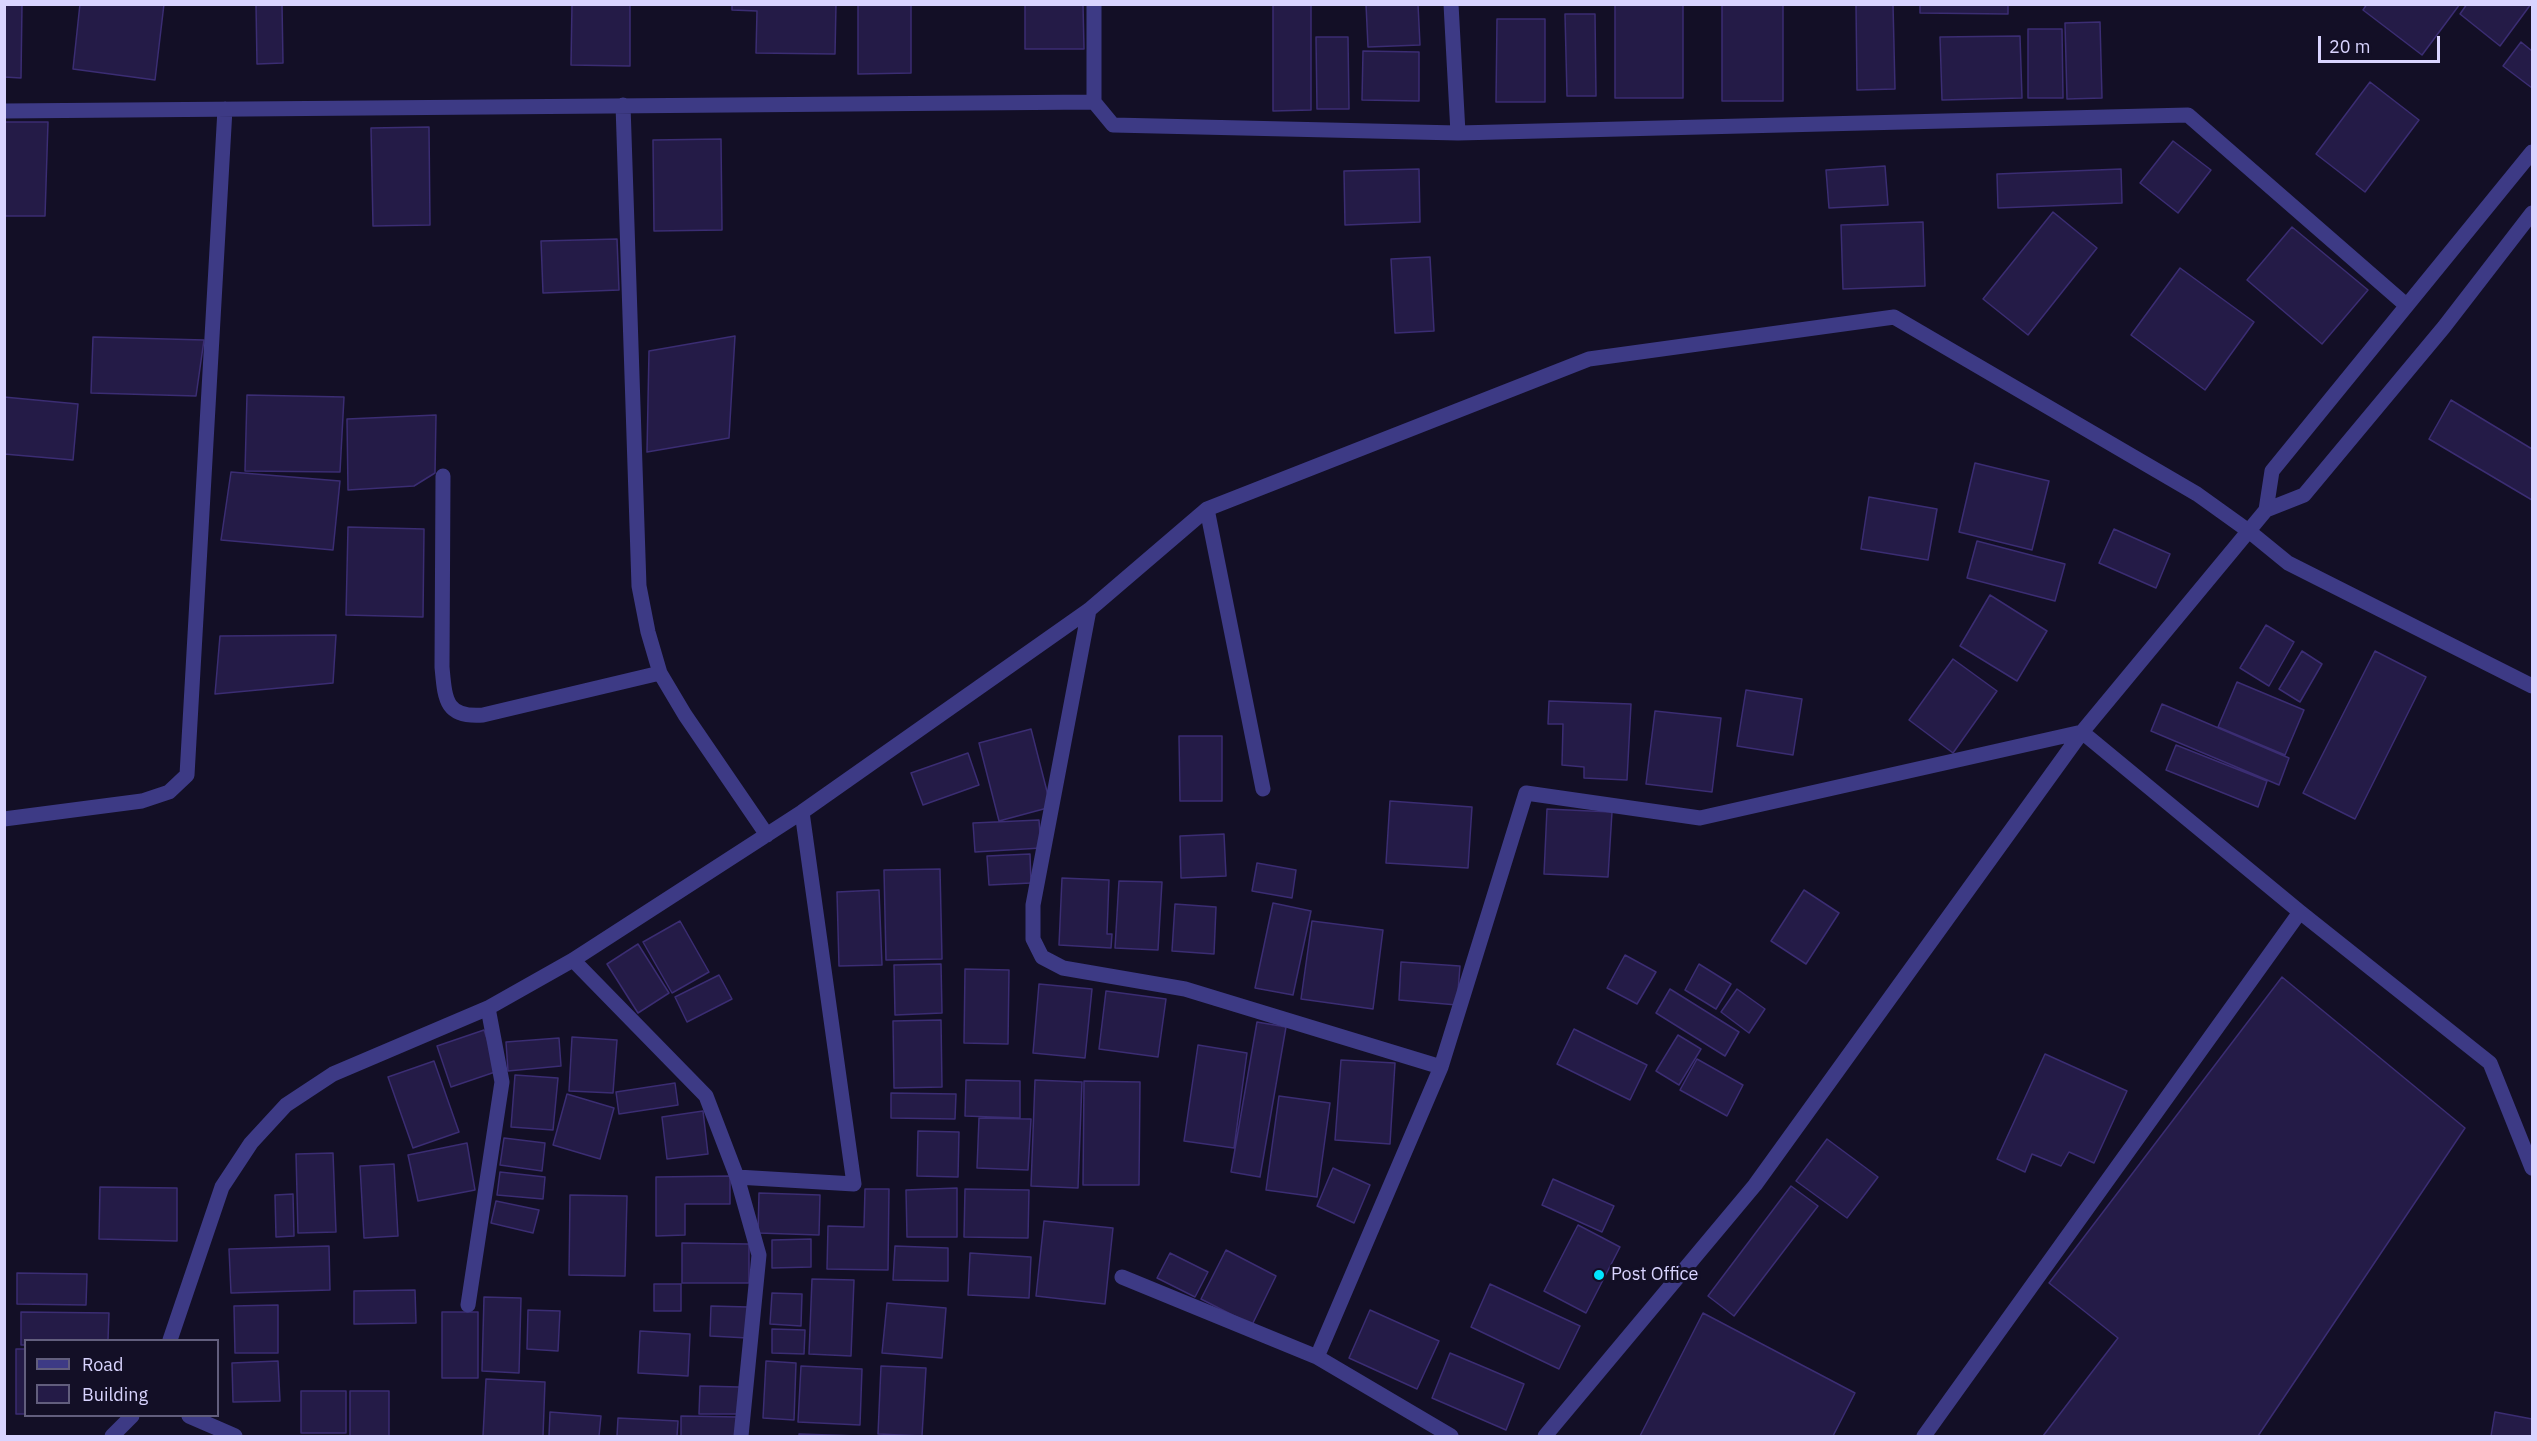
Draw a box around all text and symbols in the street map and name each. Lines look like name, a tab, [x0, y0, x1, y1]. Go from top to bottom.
scale bar	[2321, 24, 2442, 62]
text: 20 m	[2329, 35, 2371, 58]
place label: Post Office	[1611, 1264, 1698, 1286]
marker: Post Office	[1592, 1268, 1606, 1282]
legend	[24, 1339, 219, 1417]
text: Road	[82, 1353, 123, 1376]
text: Building	[82, 1383, 148, 1406]

